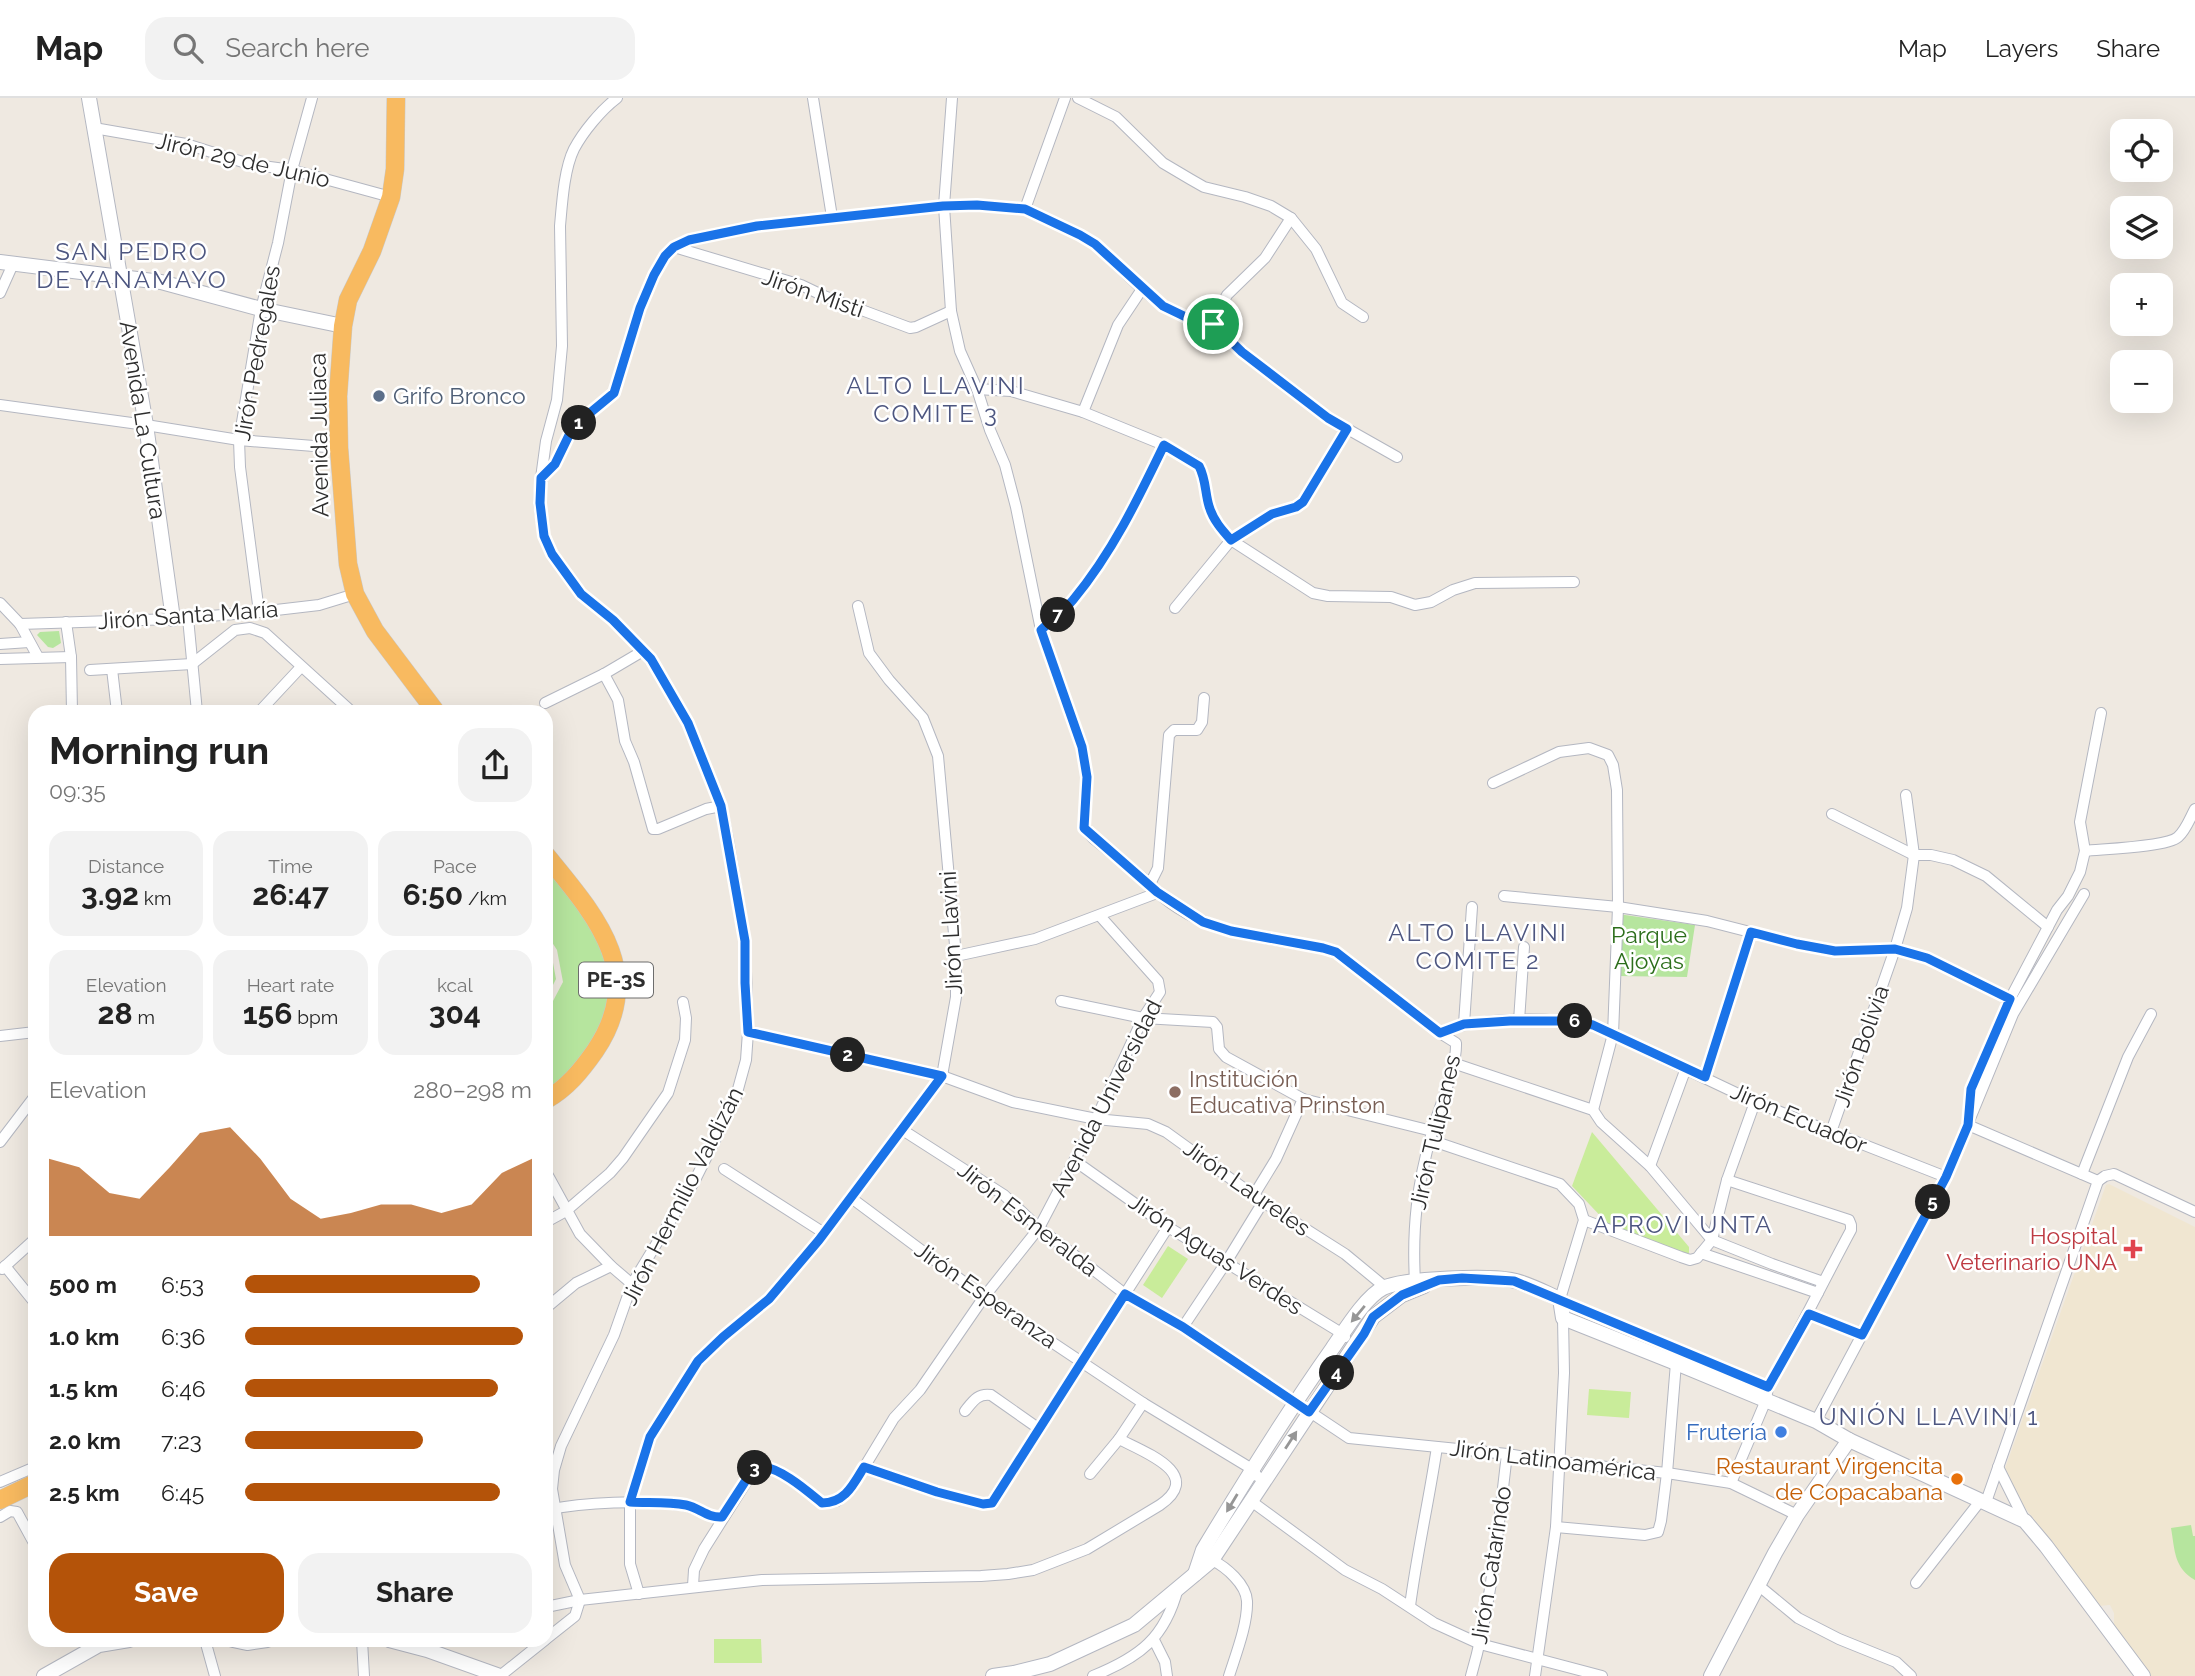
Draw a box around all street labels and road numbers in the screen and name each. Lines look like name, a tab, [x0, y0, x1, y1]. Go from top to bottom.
street label: Jirón 29 de Junio	[153, 126, 333, 193]
street label: Jirón Pedregales	[228, 263, 285, 443]
street label: Jirón Misti	[759, 263, 868, 323]
street label: Avenida La Cultura	[114, 319, 173, 521]
street label: Avenida Juliaca	[304, 353, 333, 517]
street label: Jirón Santa María	[97, 595, 279, 634]
street label: Jirón Llavini	[934, 870, 967, 996]
road number: PE-3S	[579, 962, 653, 998]
street label: Jirón Bolivia	[1827, 981, 1894, 1110]
street label: Avenida Universidad	[1044, 995, 1167, 1201]
street label: Jirón Tulipanes	[1404, 1052, 1465, 1212]
street label: Jirón Ecuador	[1727, 1077, 1871, 1158]
street label: Jirón Hermilio Valdizán	[615, 1082, 748, 1309]
street label: Jirón Laureles	[1179, 1134, 1316, 1241]
street label: Jirón Esmeralda	[953, 1156, 1104, 1282]
street label: Jirón Aguas Verdes	[1124, 1187, 1308, 1320]
street label: Jirón Esperanza	[910, 1236, 1063, 1354]
street label: Jirón Latinoamérica	[1448, 1433, 1658, 1486]
street label: Jirón Catarindo	[1465, 1484, 1516, 1646]

